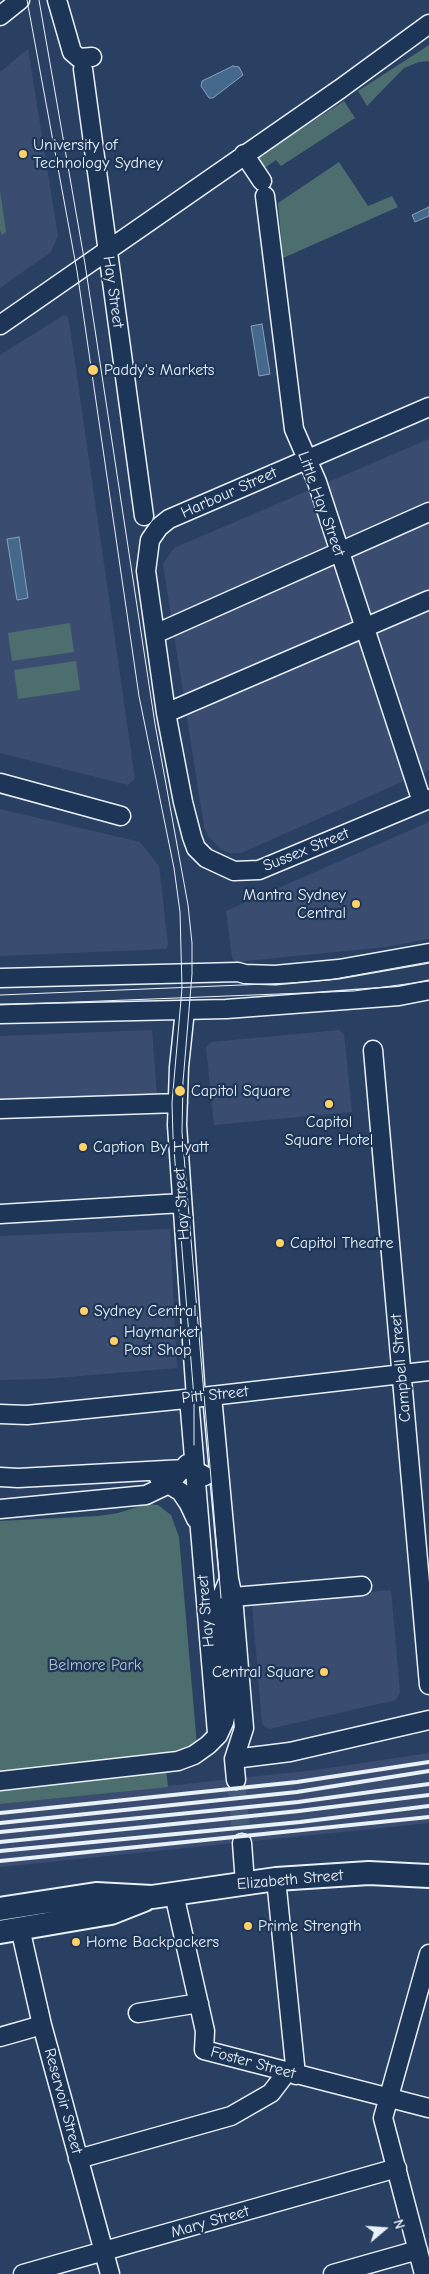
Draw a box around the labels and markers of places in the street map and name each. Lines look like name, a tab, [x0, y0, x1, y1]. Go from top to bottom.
place label: University of Technology Sydney	[33, 135, 163, 173]
marker: University of Technology Sydney	[17, 148, 29, 160]
place label: Paddy's Markets	[104, 360, 214, 380]
marker: Paddy's Markets	[86, 363, 100, 377]
place label: Mantra Sydney Central	[243, 885, 346, 923]
marker: Mantra Sydney Central	[350, 898, 362, 910]
place label: Capitol Square	[191, 1081, 290, 1101]
marker: Capitol Square	[173, 1084, 187, 1098]
marker: Capitol Square Hotel	[323, 1098, 335, 1110]
place label: Capitol Square Hotel	[285, 1112, 373, 1150]
place label: Caption By Hyatt	[93, 1137, 209, 1157]
marker: Caption By Hyatt	[77, 1141, 89, 1153]
place label: Capitol Theatre	[290, 1233, 393, 1253]
marker: Capitol Theatre	[274, 1237, 286, 1249]
place label: Sydney Central	[94, 1301, 197, 1321]
marker: Sydney Central	[78, 1305, 90, 1317]
place label: Haymarket Post Shop	[124, 1322, 199, 1360]
marker: Haymarket Post Shop	[108, 1335, 120, 1347]
place label: Central Square	[212, 1662, 314, 1682]
marker: Central Square	[318, 1666, 330, 1678]
place label: Prime Strength	[258, 1916, 361, 1936]
marker: Prime Strength	[242, 1920, 254, 1932]
place label: Home Backpackers	[86, 1932, 219, 1952]
marker: Home Backpackers	[70, 1936, 82, 1948]

